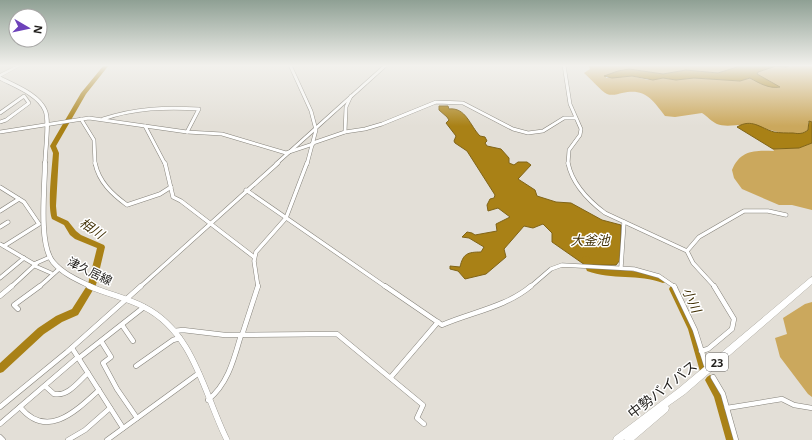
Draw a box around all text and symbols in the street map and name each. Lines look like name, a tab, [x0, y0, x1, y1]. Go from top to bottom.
north arrow	[8, 8, 48, 48]
text: N	[30, 24, 46, 35]
water label: 相川	[76, 213, 109, 244]
water label: 大釜池	[570, 231, 611, 249]
street label: 津久居線	[65, 253, 115, 289]
water label: 小川	[678, 284, 706, 317]
road number: 23	[706, 353, 728, 371]
street label: 中勢バイパス	[623, 356, 701, 422]

